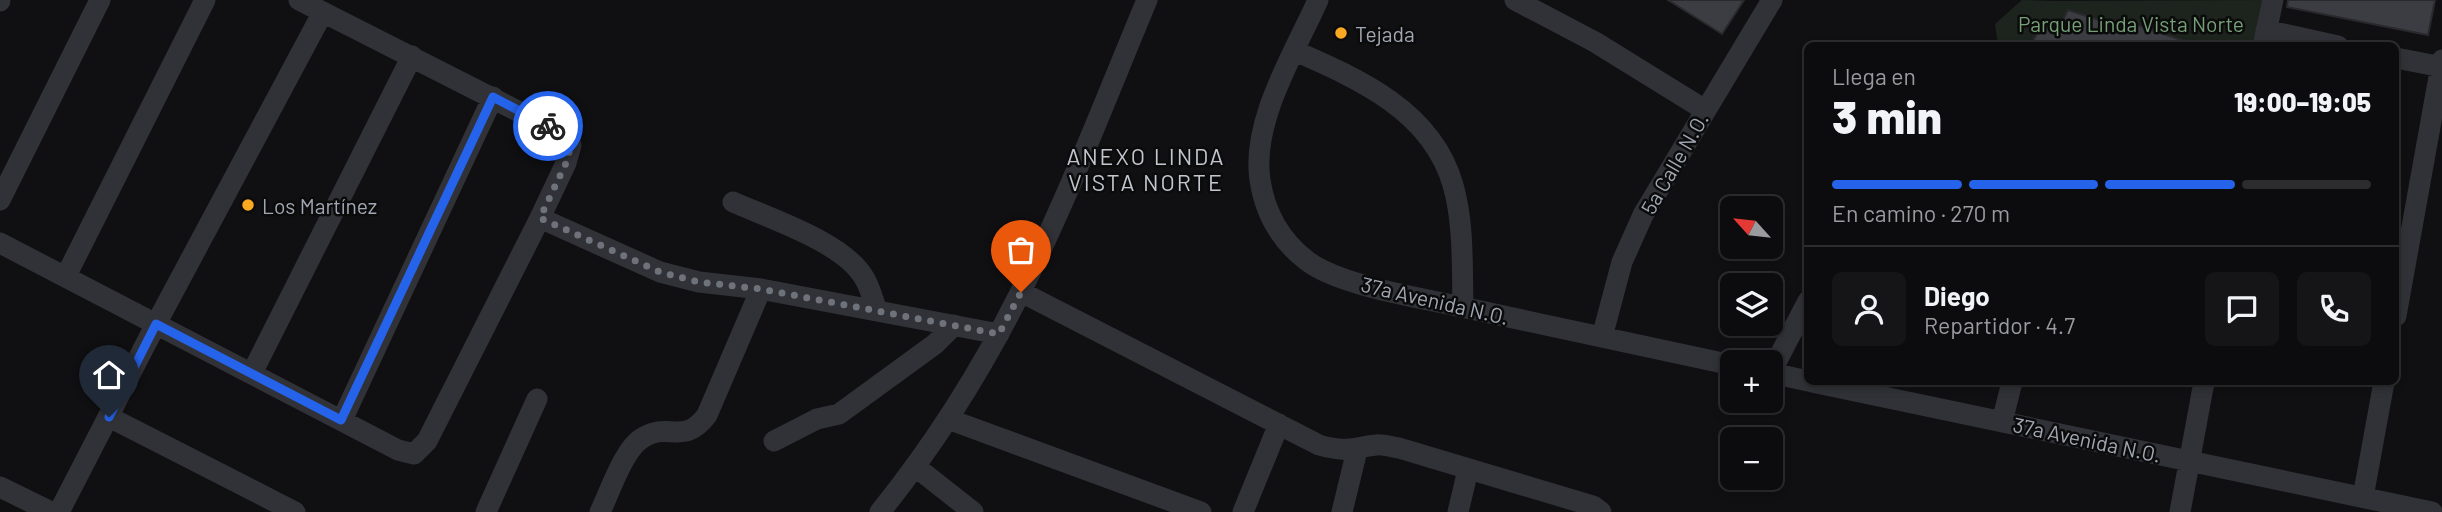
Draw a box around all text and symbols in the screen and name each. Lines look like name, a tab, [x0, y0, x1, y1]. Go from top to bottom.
park label: Parque Linda Vista Norte	[2018, 11, 2244, 36]
place label: Tejada	[1355, 21, 1415, 46]
marker: Tejada	[1333, 25, 1349, 41]
text: Llega en	[1832, 62, 1916, 90]
text: 19:00–19:05	[2234, 86, 2371, 117]
text: 3 min	[1832, 88, 1942, 143]
courier	[513, 91, 583, 161]
icon: bike	[529, 107, 567, 145]
street label: 5a Calle N.O.	[1635, 108, 1713, 218]
district label: ANEXO LINDA VISTA NORTE	[1066, 142, 1226, 196]
place label: Los Martínez	[262, 193, 377, 218]
north arrow	[1720, 196, 1783, 259]
map controls	[1720, 196, 1783, 490]
marker: Los Martínez	[240, 197, 256, 213]
text: En camino · 270 m	[1832, 199, 2010, 227]
pin	[991, 220, 1051, 292]
icon: bag	[1002, 231, 1040, 269]
street label: 37a Avenida N.O.	[1359, 271, 1511, 329]
button: person	[1832, 272, 1906, 346]
button: chat	[2205, 272, 2279, 346]
button: phone	[2297, 272, 2371, 346]
button: layers	[1720, 273, 1783, 336]
text: Diego	[1924, 280, 1990, 311]
text: Repartidor · 4.7	[1924, 311, 2075, 339]
pin	[79, 345, 139, 417]
button: +	[1720, 350, 1783, 413]
icon: home	[90, 356, 128, 394]
street label: 37a Avenida N.O.	[2011, 411, 2163, 467]
button: −	[1720, 427, 1783, 490]

